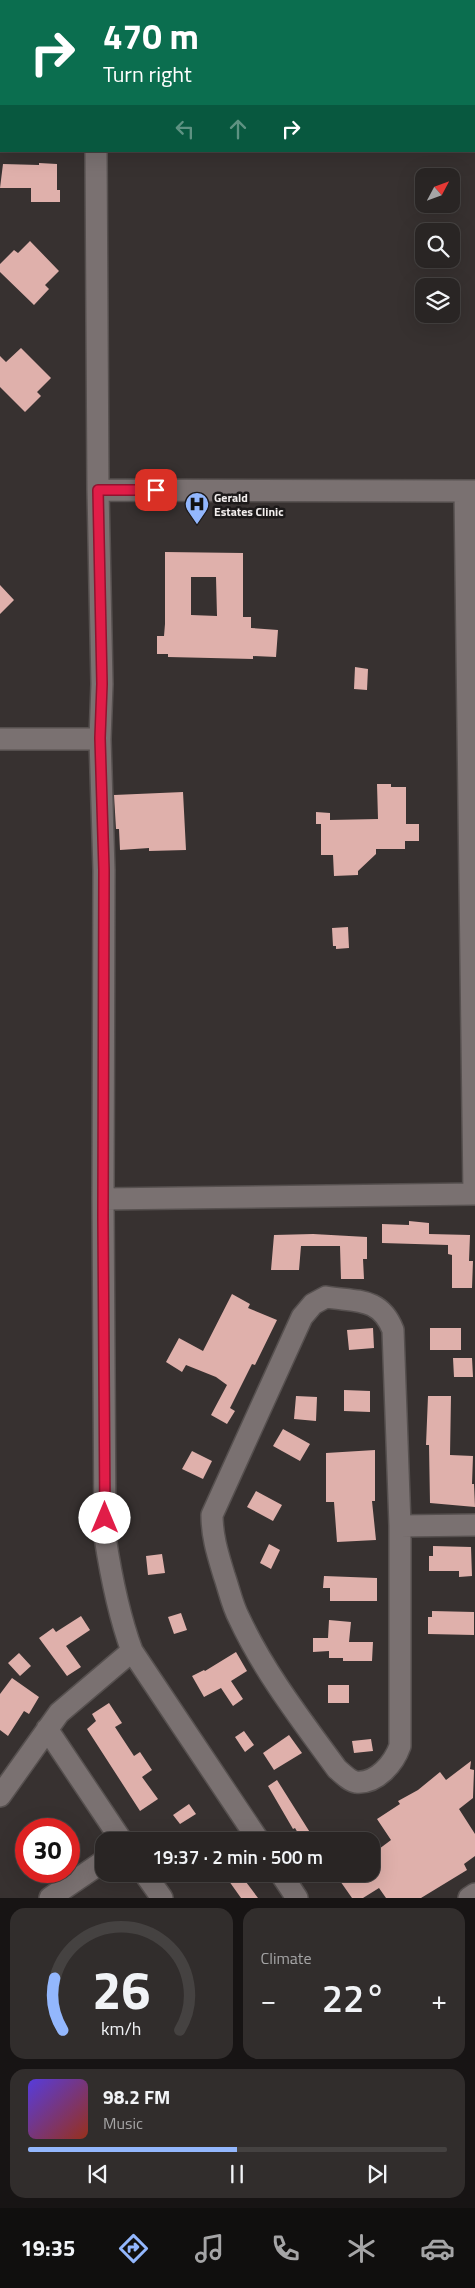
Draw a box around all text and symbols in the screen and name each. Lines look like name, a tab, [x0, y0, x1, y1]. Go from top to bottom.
text: 470 m	[103, 9, 199, 63]
icon: right	[20, 20, 85, 85]
text: Turn right	[103, 57, 192, 91]
icon: left	[171, 115, 199, 143]
icon: ahead	[224, 115, 252, 143]
icon: right	[277, 115, 305, 143]
north arrow	[415, 168, 460, 212]
map controls	[415, 168, 460, 323]
button: search	[415, 223, 460, 268]
button: layers	[415, 278, 460, 323]
pin	[135, 469, 177, 511]
icon: arrive	[142, 476, 170, 504]
place label: Gerald Estates Clinic	[214, 488, 284, 521]
hospital icon: Gerald Estates Clinic	[184, 491, 210, 525]
position arrow	[78, 1491, 130, 1543]
speed limit sign: 30	[15, 1818, 80, 1883]
text: 19:37 · 2 min · 500 m	[152, 1842, 323, 1871]
text: Climate	[261, 1946, 312, 1970]
text: 26	[92, 1950, 150, 2029]
text: 22°	[322, 1969, 386, 2027]
text: −	[261, 1978, 276, 2021]
text: +	[431, 1978, 447, 2021]
text: km/h	[101, 2015, 141, 2042]
text: 98.2 FM	[103, 2082, 170, 2111]
text: Music	[103, 2111, 143, 2135]
icon: previous	[84, 2160, 112, 2188]
icon: pause	[223, 2160, 251, 2188]
icon: next	[363, 2160, 391, 2188]
text: 19:35	[20, 2231, 75, 2265]
icon: directions	[116, 2231, 151, 2266]
icon: music	[192, 2231, 227, 2266]
icon: phone	[268, 2231, 303, 2266]
icon: climate	[344, 2231, 379, 2266]
icon: car	[420, 2231, 455, 2266]

